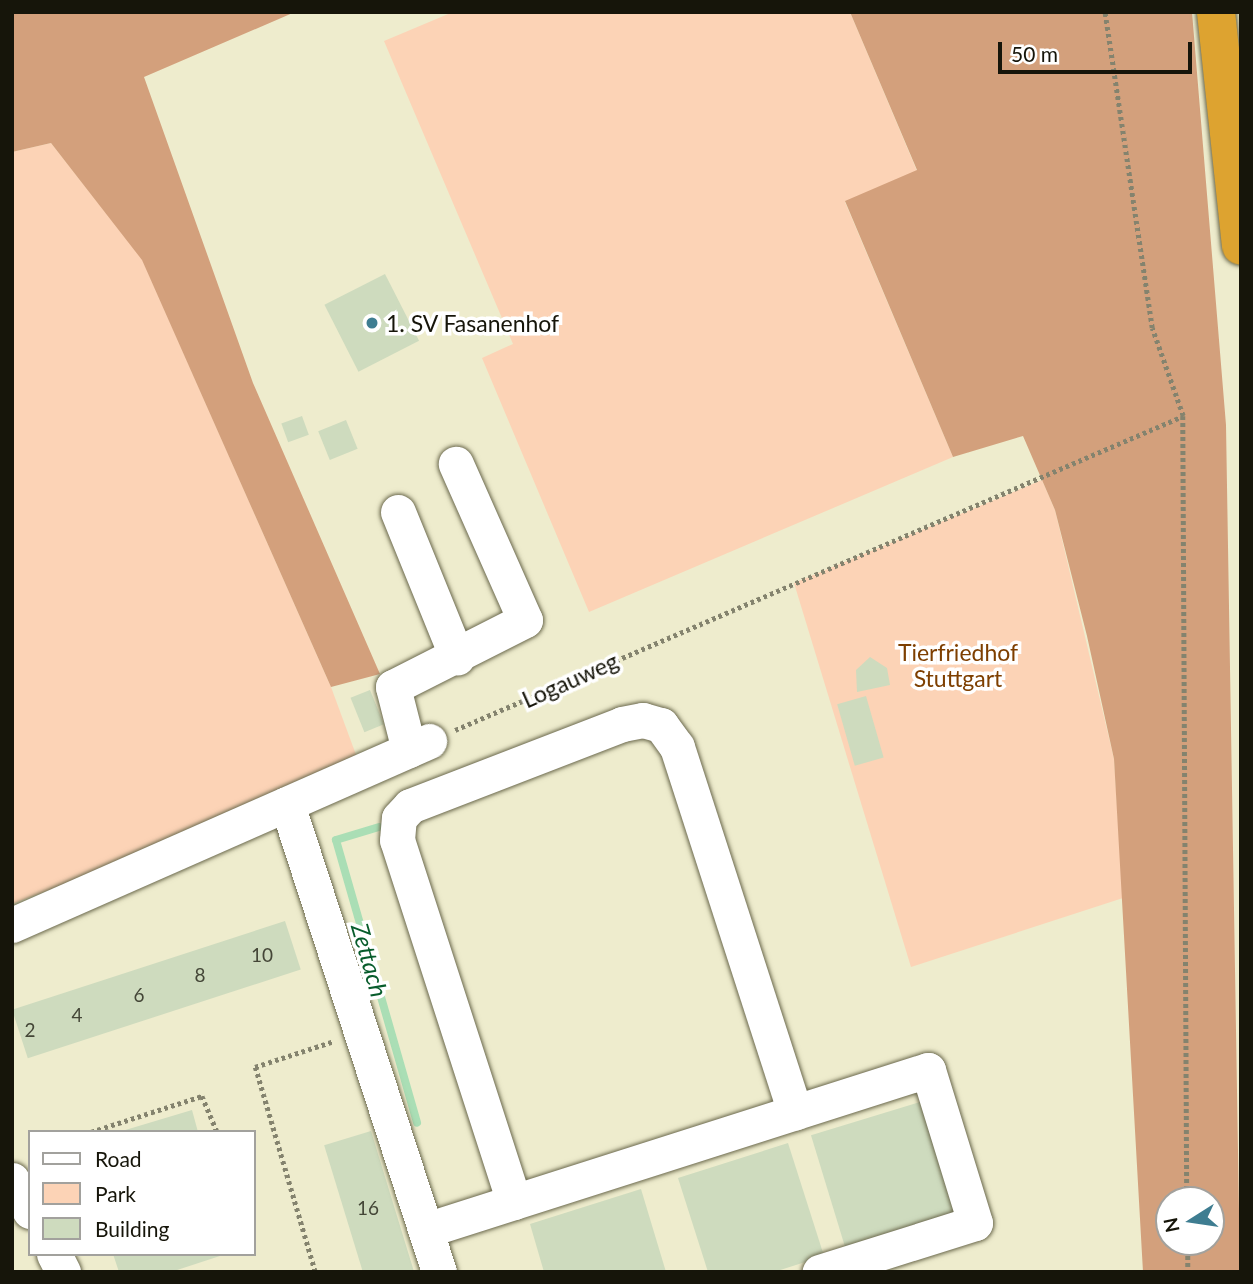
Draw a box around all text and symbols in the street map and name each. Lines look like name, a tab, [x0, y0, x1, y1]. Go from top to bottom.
scale bar	[1001, 28, 1195, 72]
text: 50 m	[1011, 41, 1058, 66]
place label: 1. SV Fasanenhof	[386, 309, 560, 337]
marker: 1. SV Fasanenhof	[364, 315, 380, 331]
park label: Tierfriedhof Stuttgart	[898, 638, 1018, 692]
street label: Logauweg	[518, 647, 622, 713]
water label: Zettach	[346, 920, 394, 1000]
house number: 10	[251, 944, 273, 966]
house number: 8	[194, 964, 206, 986]
house number: 6	[133, 984, 145, 1006]
house number: 4	[71, 1004, 83, 1026]
house number: 2	[24, 1019, 36, 1041]
legend	[28, 1130, 256, 1256]
text: Road	[95, 1146, 142, 1171]
text: Park	[95, 1181, 136, 1206]
north arrow	[1155, 1186, 1225, 1256]
house number: 16	[357, 1197, 379, 1219]
text: Building	[95, 1216, 170, 1241]
text: N	[1158, 1216, 1184, 1235]

